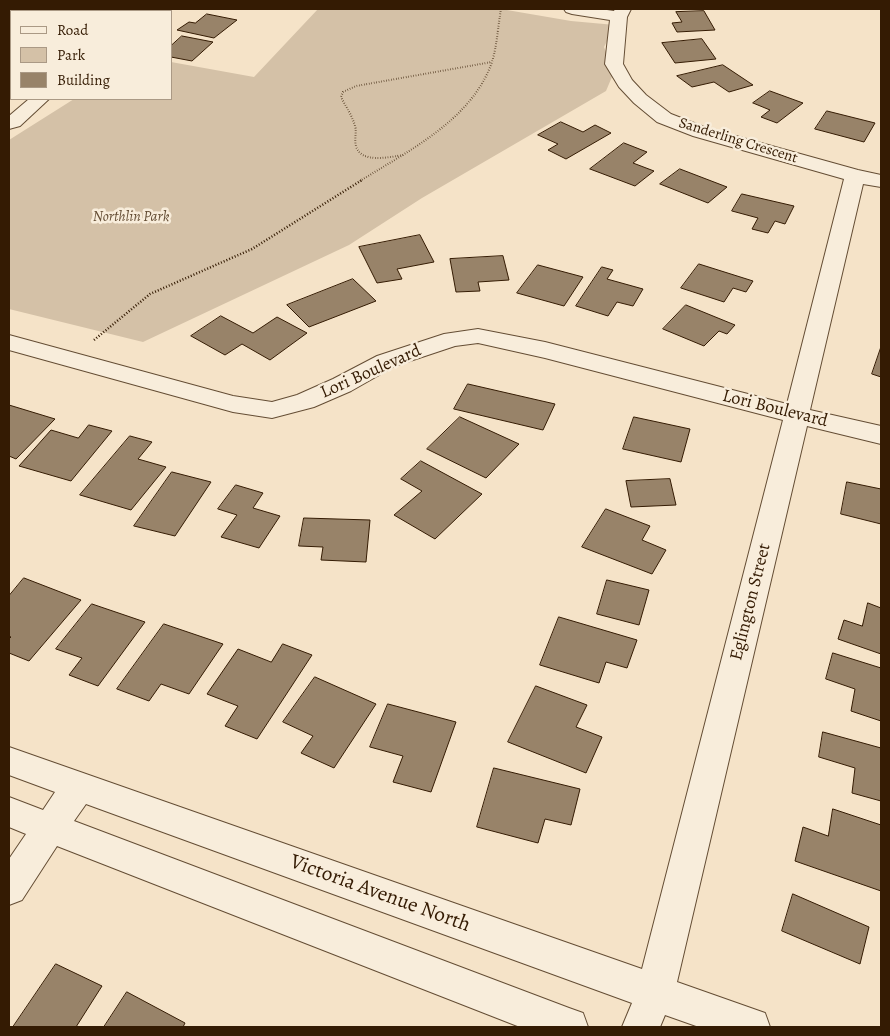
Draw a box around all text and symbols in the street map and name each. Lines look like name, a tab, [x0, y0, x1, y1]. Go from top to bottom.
legend	[10, 10, 172, 100]
text: Road	[57, 20, 88, 40]
text: Park	[57, 45, 85, 65]
text: Building	[57, 70, 110, 90]
street label: Sanderling Crescent	[676, 114, 800, 168]
park label: Northlin Park	[93, 208, 169, 226]
street label: Lori Boulevard	[317, 340, 425, 404]
street label: Lori Boulevard	[720, 385, 830, 433]
street label: Eglington Street	[726, 541, 776, 663]
street label: Victoria Avenue North	[286, 850, 474, 938]

